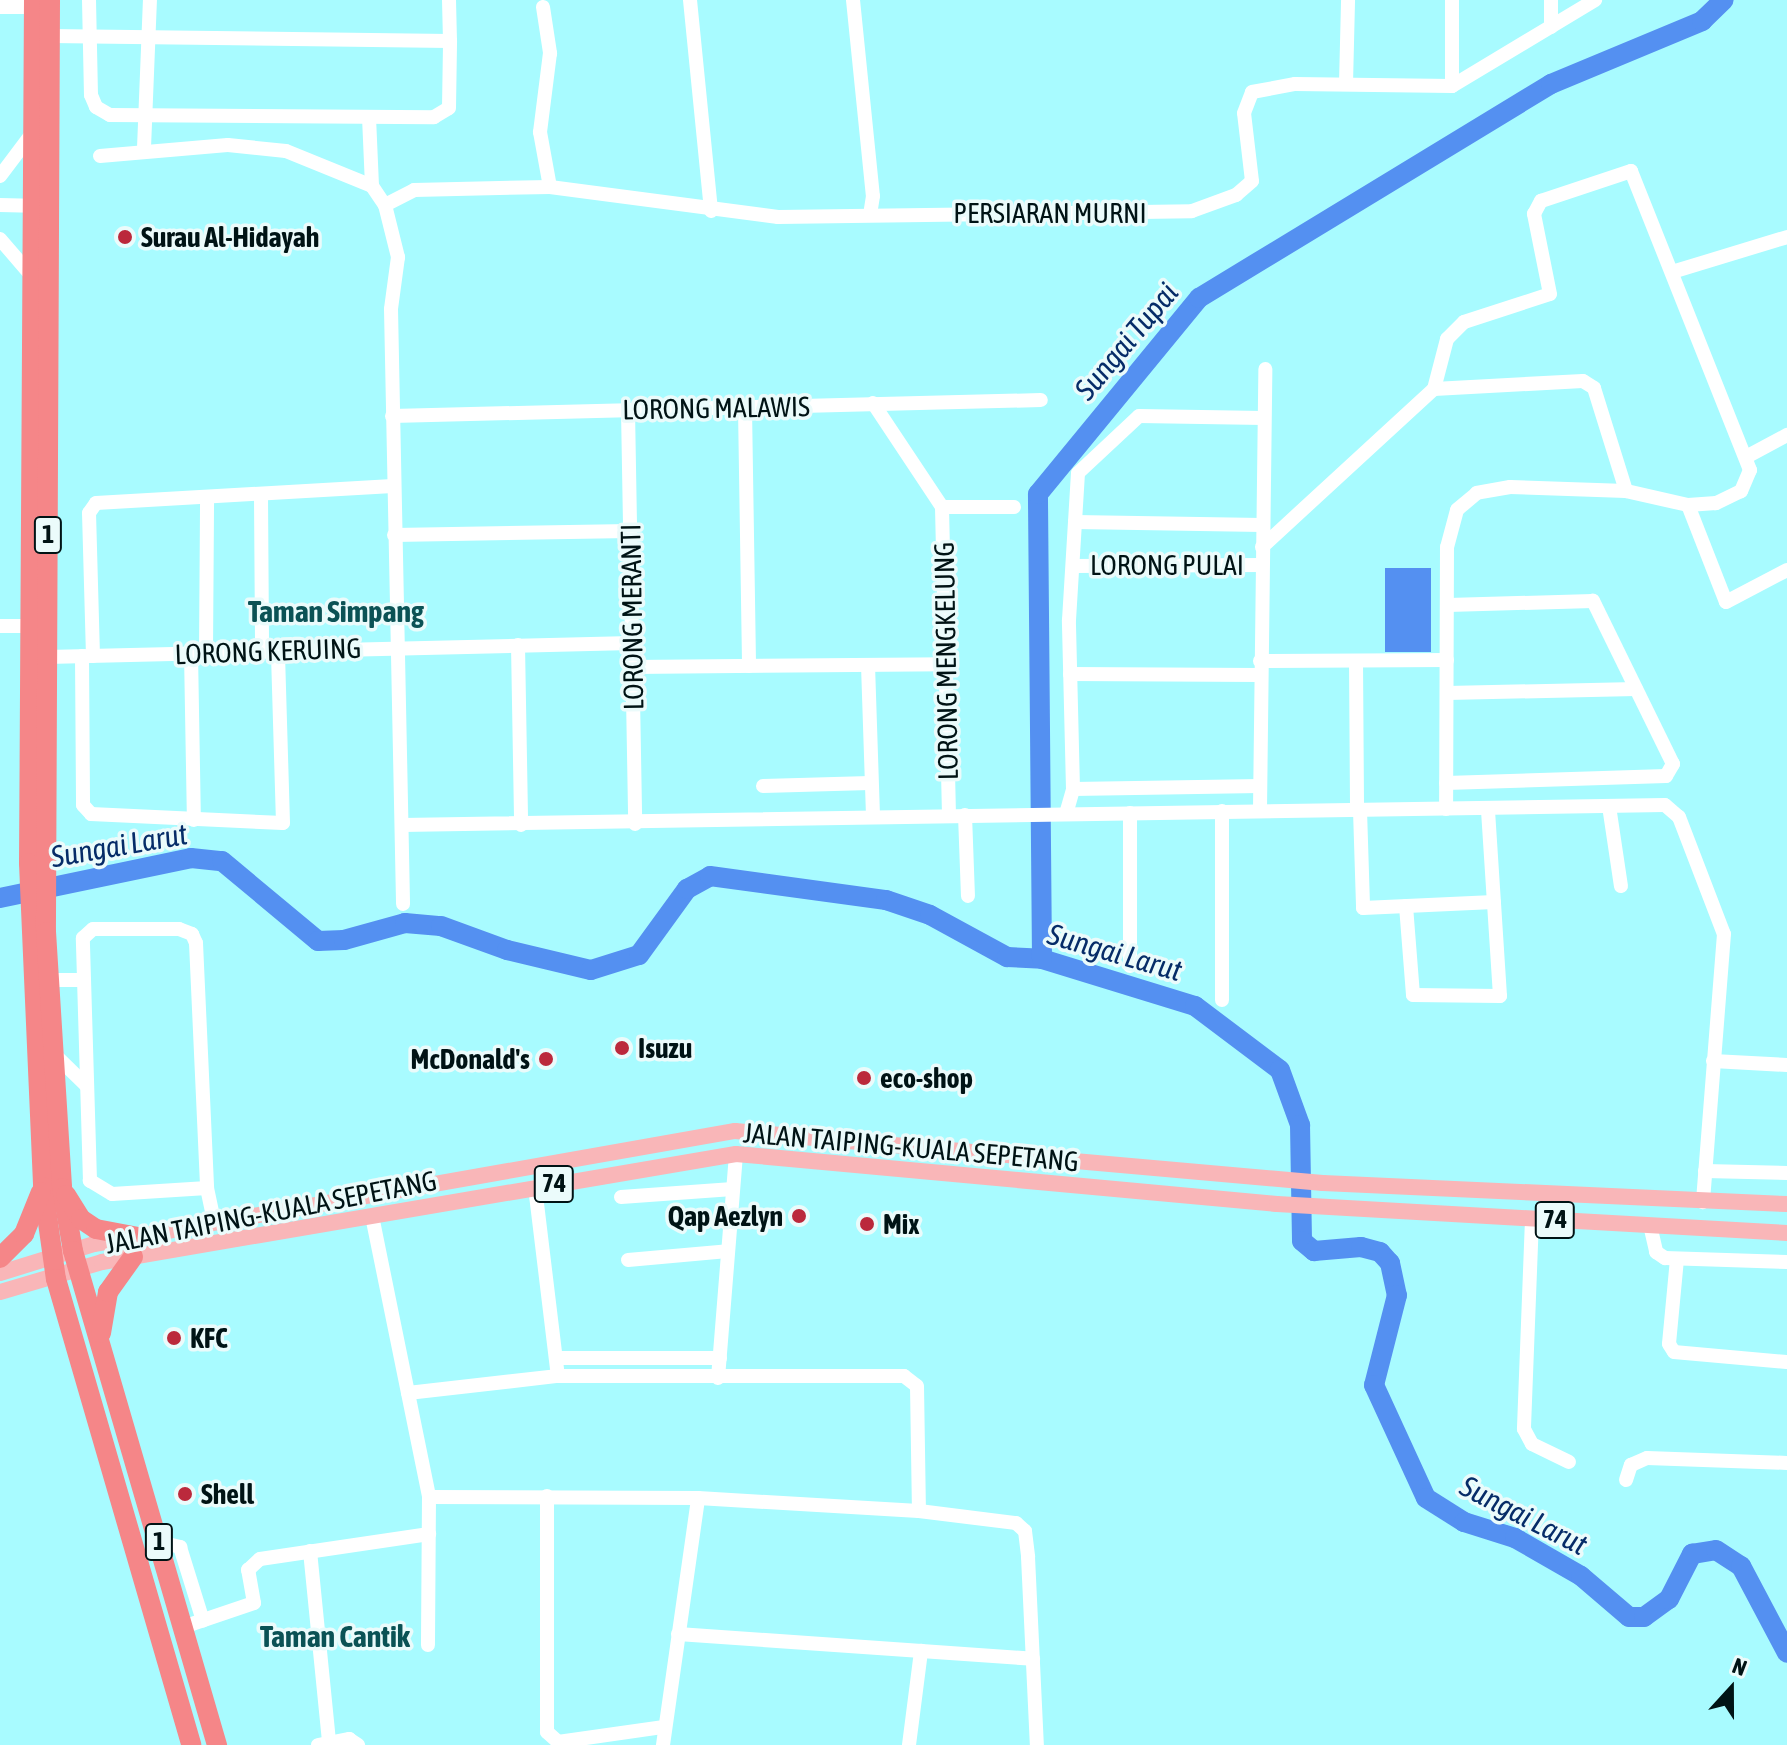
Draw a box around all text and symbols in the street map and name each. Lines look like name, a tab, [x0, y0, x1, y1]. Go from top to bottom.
street label: PERSIARAN MURNI	[953, 196, 1147, 230]
place label: Surau Al-Hidayah	[141, 220, 319, 254]
marker: Surau Al-Hidayah	[116, 228, 134, 246]
water label: Sungai Tupai	[1067, 275, 1185, 407]
street label: LORONG MALAWIS	[622, 390, 810, 426]
road number: 1	[32, 513, 64, 557]
street label: LORONG MERANTI	[614, 524, 650, 710]
street label: LORONG MENGKELUNG	[927, 542, 965, 780]
street label: LORONG PULAI	[1090, 548, 1244, 582]
district label: Taman Simpang	[248, 593, 424, 629]
street label: LORONG KERUING	[174, 631, 362, 671]
water label: Sungai Larut	[48, 815, 190, 875]
water label: Sungai Larut	[1044, 916, 1186, 988]
place label: Isuzu	[638, 1031, 692, 1065]
marker: Isuzu	[613, 1039, 631, 1057]
place label: McDonald's	[411, 1042, 530, 1076]
marker: McDonald's	[537, 1050, 555, 1068]
place label: eco-shop	[880, 1061, 973, 1095]
marker: eco-shop	[855, 1069, 873, 1087]
street label: JALAN TAIPING-KUALA SEPETANG	[742, 1116, 1080, 1178]
road number: 74	[532, 1162, 576, 1206]
street label: JALAN TAIPING-KUALA SEPETANG	[102, 1163, 440, 1261]
road number: 74	[1533, 1198, 1577, 1242]
place label: Qap Aezlyn	[668, 1199, 783, 1233]
marker: Qap Aezlyn	[790, 1207, 808, 1225]
place label: Mix	[883, 1207, 920, 1241]
marker: Mix	[858, 1215, 876, 1233]
place label: KFC	[190, 1321, 228, 1355]
marker: KFC	[165, 1329, 183, 1347]
water label: Sungai Larut	[1454, 1468, 1594, 1562]
place label: Shell	[201, 1477, 254, 1511]
marker: Shell	[176, 1485, 194, 1503]
road number: 1	[143, 1520, 175, 1564]
district label: Taman Cantik	[260, 1618, 410, 1654]
north arrow	[1691, 1649, 1771, 1729]
text: N	[1729, 1652, 1750, 1681]

